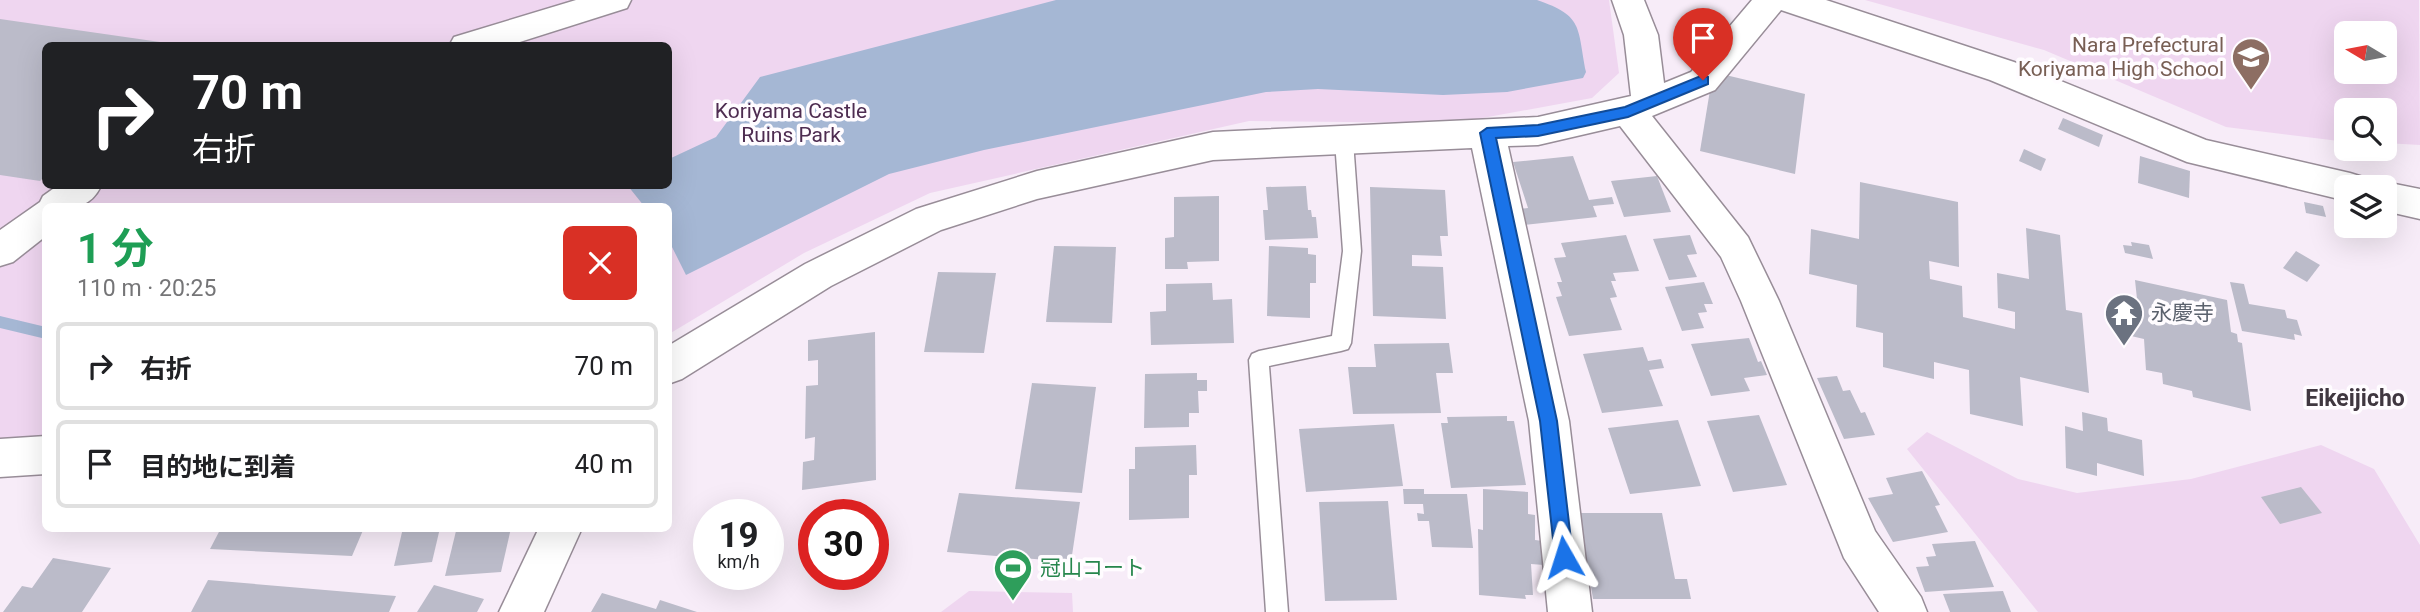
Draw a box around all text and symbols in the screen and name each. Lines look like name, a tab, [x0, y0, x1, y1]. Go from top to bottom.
pin	[1673, 8, 1733, 80]
icon: arrive	[1684, 19, 1722, 57]
north arrow	[2334, 21, 2398, 84]
map controls	[2334, 21, 2397, 238]
place label: Nara Prefectural Koriyama High School	[2018, 33, 2224, 81]
school or university icon: Nara Prefectural Koriyama High School	[2230, 36, 2272, 91]
text: 70 m	[192, 64, 303, 121]
icon: right	[77, 70, 168, 161]
button: search	[2334, 98, 2397, 161]
park label: Koriyama Castle Ruins Park	[715, 99, 867, 147]
text: 右折	[192, 130, 256, 168]
button: layers	[2334, 175, 2397, 238]
text: 1 分	[77, 224, 154, 273]
button: close	[563, 226, 637, 300]
text: 110 m · 20:25	[77, 275, 216, 302]
temple icon: 永慶寺	[2103, 292, 2145, 347]
place label: 永慶寺	[2151, 301, 2214, 325]
icon: right	[81, 347, 119, 385]
text: 70 m	[575, 351, 633, 381]
text: 右折	[140, 354, 192, 384]
district label: Eikeijicho	[2305, 385, 2405, 412]
icon: arrive	[81, 445, 119, 483]
text: 40 m	[575, 449, 633, 479]
text: 目的地に到着	[140, 452, 296, 482]
speed limit sign: 30	[798, 499, 889, 590]
text: 19	[718, 515, 759, 556]
position arrow	[1527, 520, 1601, 594]
sports icon: 冠山コート	[992, 547, 1034, 602]
text: km/h	[717, 551, 760, 572]
place label: 冠山コート	[1040, 556, 1145, 580]

